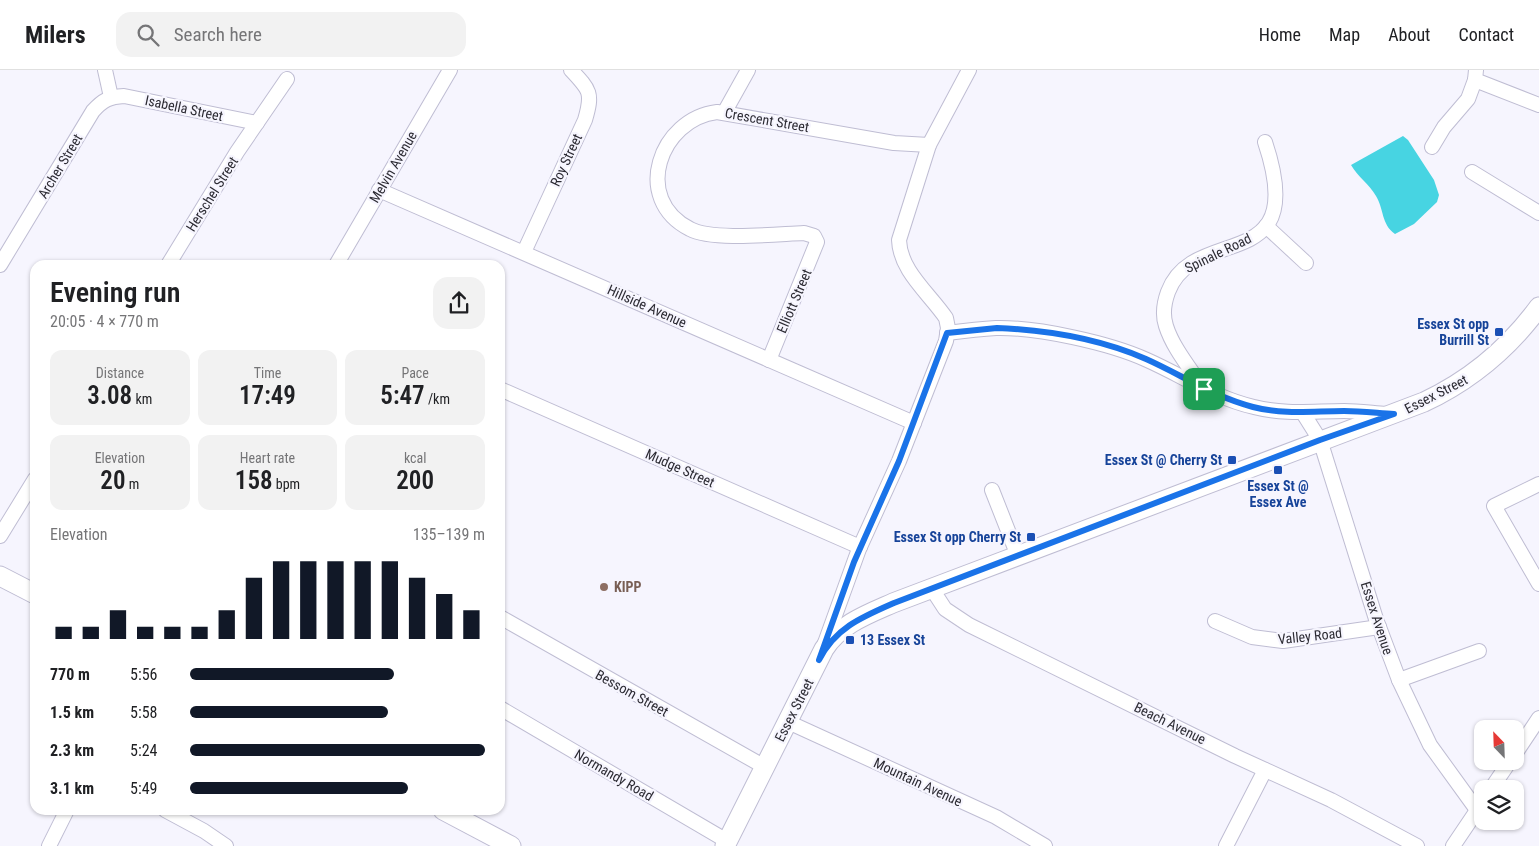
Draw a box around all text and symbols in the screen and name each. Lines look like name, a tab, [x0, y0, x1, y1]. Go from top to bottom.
search box	[116, 12, 466, 57]
text: Milers	[25, 21, 86, 49]
icon: search	[134, 21, 162, 49]
text: Search here	[174, 23, 262, 46]
text: Home	[1259, 24, 1301, 45]
text: Map	[1329, 24, 1360, 45]
text: About	[1388, 24, 1430, 45]
text: Contact	[1458, 24, 1514, 45]
street label: Isabella Street	[144, 92, 224, 124]
street label: Crescent Street	[724, 105, 810, 135]
street label: Melvin Avenue	[366, 128, 420, 206]
street label: Archer Street	[35, 131, 85, 201]
street label: Roy Street	[547, 131, 585, 189]
street label: Herschel Street	[183, 154, 241, 234]
street label: Spinale Road	[1182, 230, 1254, 276]
street label: Elliott Street	[773, 267, 815, 335]
text: Evening run	[50, 276, 180, 309]
button: share	[433, 277, 485, 329]
street label: Hillside Avenue	[605, 281, 689, 331]
text: 20:05 · 4 × 770 m	[50, 312, 159, 331]
place label: Essex St opp Burrill St	[1417, 316, 1489, 348]
marker: Essex St opp Burrill St	[1493, 326, 1505, 338]
text: Distance	[96, 365, 144, 381]
text: Time	[254, 365, 281, 381]
text: Pace	[401, 365, 429, 381]
pin	[1183, 368, 1225, 410]
street label: Essex Street	[1402, 371, 1470, 417]
icon: arrive	[1190, 375, 1218, 403]
text: 3.08	[87, 381, 132, 410]
text: 17:49	[239, 381, 296, 410]
text: 5:47	[380, 381, 425, 410]
text: km	[132, 391, 152, 407]
text: /km	[425, 391, 450, 407]
street label: Mudge Street	[643, 446, 717, 490]
text: Elevation	[95, 450, 145, 466]
text: Heart rate	[240, 450, 295, 466]
text: kcal	[404, 450, 426, 466]
place label: Essex St @ Cherry St	[1105, 452, 1222, 468]
marker: Essex St @ Cherry St	[1226, 454, 1238, 466]
marker: Essex St @ Essex Ave	[1272, 464, 1284, 476]
text: 20	[100, 466, 126, 495]
text: 158	[235, 466, 273, 495]
text: 200	[396, 466, 434, 495]
text: m	[126, 476, 139, 492]
text: bpm	[273, 476, 300, 492]
place label: Essex St @ Essex Ave	[1247, 478, 1309, 510]
text: Elevation	[50, 525, 108, 544]
text: 135–139 m	[413, 525, 485, 544]
place label: Essex St opp Cherry St	[894, 529, 1021, 545]
marker: Essex St opp Cherry St	[1025, 531, 1037, 543]
place label: KIPP	[614, 579, 641, 595]
street label: Essex Avenue	[1358, 579, 1396, 657]
marker: KIPP	[598, 581, 610, 593]
street label: Valley Road	[1277, 625, 1343, 647]
place label: 13 Essex St	[860, 632, 925, 648]
marker: 13 Essex St	[844, 634, 856, 646]
text: 770 m	[50, 665, 90, 684]
text: 5:56	[130, 665, 157, 684]
street label: Bessom Street	[593, 666, 671, 720]
street label: Essex Street	[771, 676, 817, 744]
street label: Beach Avenue	[1132, 699, 1209, 747]
text: 1.5 km	[50, 703, 94, 722]
text: 5:58	[130, 703, 157, 722]
north arrow	[1474, 720, 1524, 770]
map controls	[1474, 720, 1524, 830]
text: 2.3 km	[50, 741, 94, 760]
text: 5:24	[130, 741, 157, 760]
street label: Normandy Road	[572, 746, 656, 804]
street label: Mountain Avenue	[871, 755, 965, 810]
text: 3.1 km	[50, 779, 94, 798]
text: 5:49	[130, 779, 157, 798]
button: layers	[1474, 780, 1524, 830]

